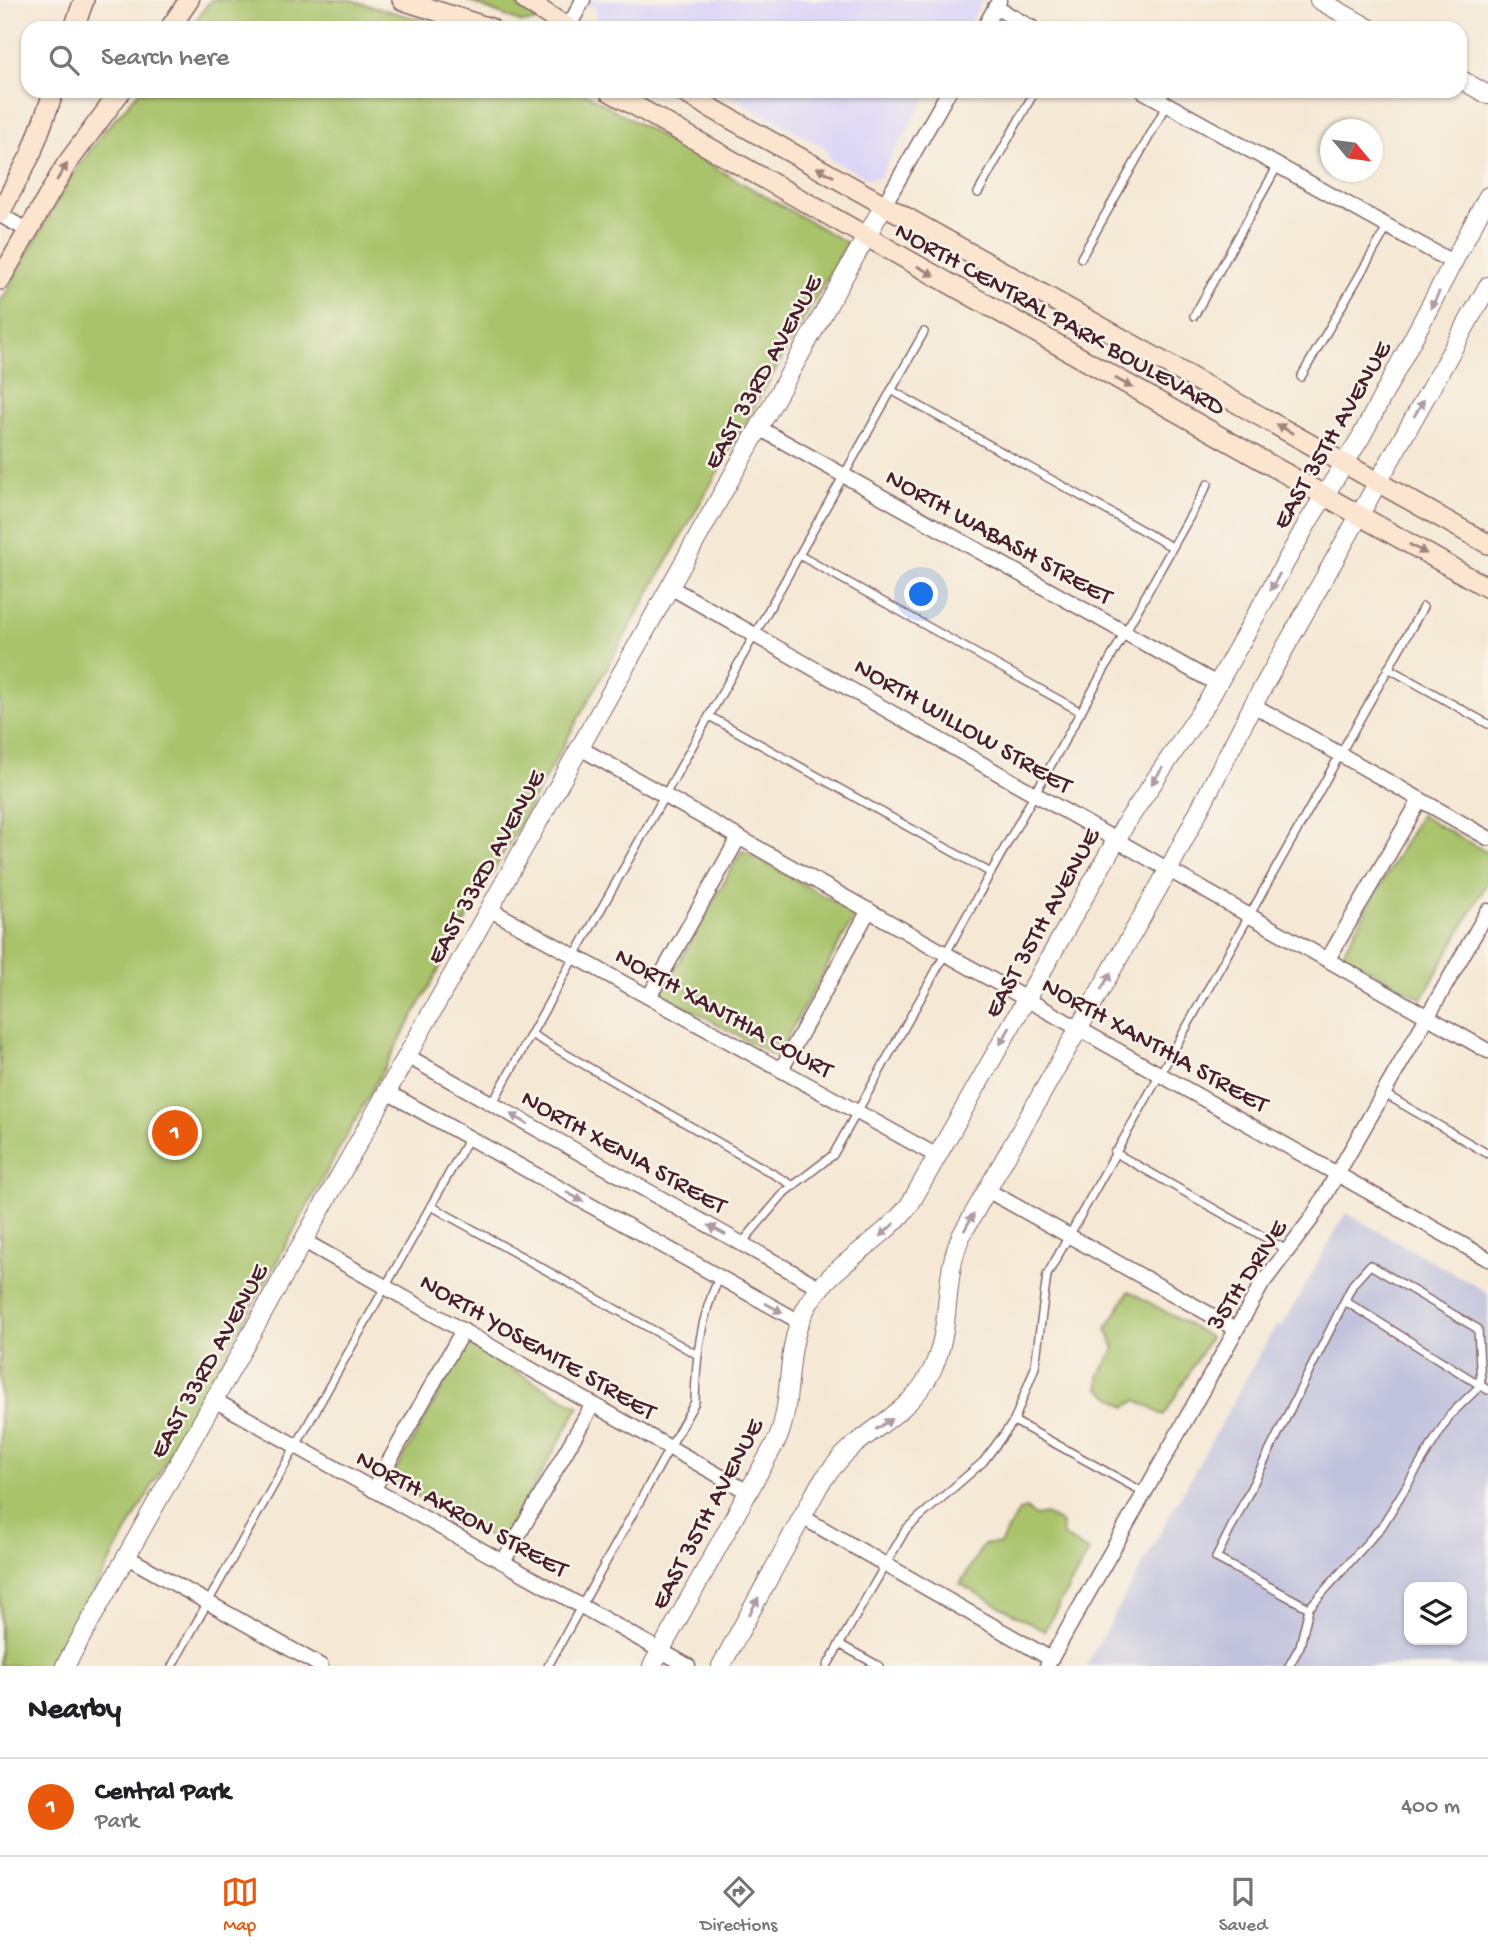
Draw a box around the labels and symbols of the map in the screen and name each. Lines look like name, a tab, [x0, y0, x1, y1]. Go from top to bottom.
north arrow	[1320, 119, 1383, 182]
one-way arrow	[56, 163, 69, 182]
one-way arrow	[815, 166, 834, 178]
street label: NORTH CENTRAL PARK BOULEVARD	[888, 217, 1229, 425]
one-way arrow	[916, 265, 935, 277]
street label: EAST 33RD AVENUE	[699, 270, 832, 476]
one-way arrow	[1429, 290, 1440, 310]
street label: EAST 35TH AVENUE	[1267, 336, 1401, 536]
one-way arrow	[1114, 377, 1133, 389]
one-way arrow	[1413, 399, 1425, 418]
one-way arrow	[1276, 423, 1295, 435]
street label: NORTH WABASH STREET	[879, 464, 1117, 615]
one-way arrow	[1408, 543, 1428, 555]
one-way arrow	[1269, 572, 1281, 591]
your location	[904, 577, 938, 611]
street label: NORTH WILLOW STREET	[847, 653, 1077, 803]
street label: EAST 33RD AVENUE	[422, 765, 555, 971]
one-way arrow	[1150, 767, 1164, 785]
street label: EAST 35TH AVENUE	[979, 823, 1109, 1024]
street label: NORTH XANTHIA COURT	[608, 942, 838, 1088]
street label: NORTH XANTHIA STREET	[1035, 972, 1273, 1123]
one-way arrow	[1100, 972, 1112, 991]
one-way arrow	[1000, 1026, 1012, 1046]
street label: NORTH XENIA STREET	[515, 1085, 732, 1224]
pin: 1	[152, 1107, 198, 1159]
one-way arrow	[509, 1112, 528, 1125]
one-way arrow	[565, 1191, 585, 1203]
one-way arrow	[963, 1212, 975, 1231]
street label: 35TH DRIVE	[1201, 1215, 1296, 1338]
one-way arrow	[879, 1221, 896, 1237]
one-way arrow	[707, 1224, 727, 1236]
street label: EAST 33RD AVENUE	[145, 1259, 278, 1465]
street label: NORTH YOSEMITE STREET	[413, 1268, 661, 1430]
one-way arrow	[764, 1302, 783, 1314]
street label: EAST 35TH AVENUE	[645, 1413, 773, 1616]
one-way arrow	[874, 1417, 894, 1430]
street label: NORTH AKRON STREET	[349, 1445, 573, 1588]
one-way arrow	[748, 1596, 760, 1616]

